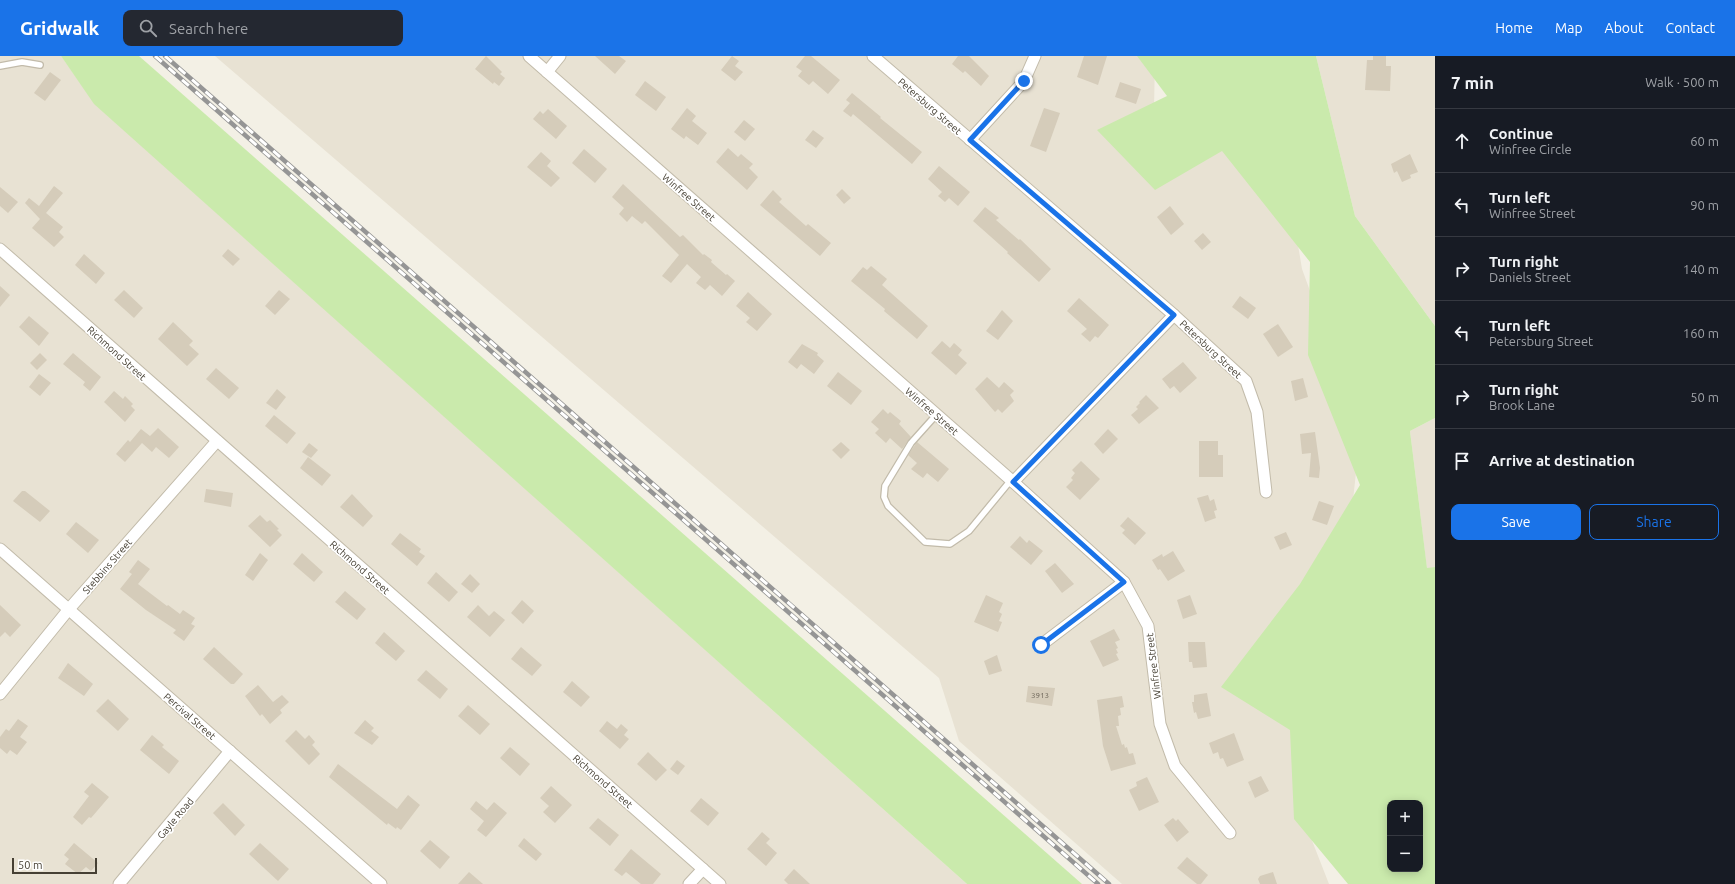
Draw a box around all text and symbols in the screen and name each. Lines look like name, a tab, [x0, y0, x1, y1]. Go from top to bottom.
search box	[123, 10, 403, 46]
text: Gridwalk	[20, 17, 99, 39]
icon: search	[137, 17, 159, 39]
text: Search here	[169, 20, 248, 37]
text: Home	[1495, 20, 1533, 36]
text: Map	[1555, 20, 1583, 36]
text: About	[1605, 20, 1644, 36]
text: Contact	[1666, 20, 1715, 36]
route end	[1015, 72, 1033, 90]
text: 7 min	[1451, 73, 1494, 92]
text: Walk · 500 m	[1645, 75, 1719, 89]
street label: Petersburg Street	[896, 76, 964, 137]
text: Continue	[1489, 125, 1553, 142]
icon: ahead	[1451, 130, 1473, 152]
text: 60 m	[1690, 134, 1719, 148]
text: Winfree Circle	[1489, 142, 1572, 156]
street label: Winfree Street	[660, 171, 717, 223]
text: Turn left	[1489, 189, 1550, 206]
icon: left	[1451, 194, 1473, 216]
text: 90 m	[1690, 198, 1719, 212]
text: Winfree Street	[1489, 206, 1575, 220]
text: Turn right	[1489, 253, 1559, 270]
icon: right	[1451, 258, 1473, 280]
text: 140 m	[1683, 262, 1719, 276]
text: Daniels Street	[1489, 270, 1571, 284]
text: Turn left	[1489, 317, 1550, 334]
street label: Petersburg Street	[1178, 318, 1244, 381]
icon: left	[1451, 322, 1473, 344]
street label: Richmond Street	[85, 324, 148, 383]
text: 160 m	[1683, 326, 1719, 340]
text: Petersburg Street	[1489, 334, 1593, 348]
text: Turn right	[1489, 381, 1559, 398]
street label: Winfree Street	[903, 385, 960, 437]
icon: right	[1451, 386, 1473, 408]
text: 50 m	[1690, 390, 1719, 404]
text: Brook Lane	[1489, 398, 1555, 412]
icon: arrive	[1451, 450, 1473, 472]
text: Arrive at destination	[1489, 452, 1635, 469]
button: Save	[1451, 504, 1581, 540]
button: Share	[1589, 504, 1719, 540]
street label: Stebbins Street	[81, 537, 134, 596]
street label: Richmond Street	[328, 539, 392, 596]
street label: Winfree Street	[1144, 632, 1163, 700]
route start	[1032, 636, 1050, 654]
street label: Percival Street	[162, 691, 218, 742]
house number: 3913	[1031, 691, 1049, 700]
street label: Richmond Street	[571, 753, 635, 810]
street label: Gayle Road	[155, 795, 196, 841]
map controls	[1387, 800, 1423, 872]
button: +	[1387, 800, 1423, 836]
button: −	[1387, 836, 1423, 872]
scale bar	[12, 856, 97, 875]
text: 50 m	[18, 859, 42, 871]

